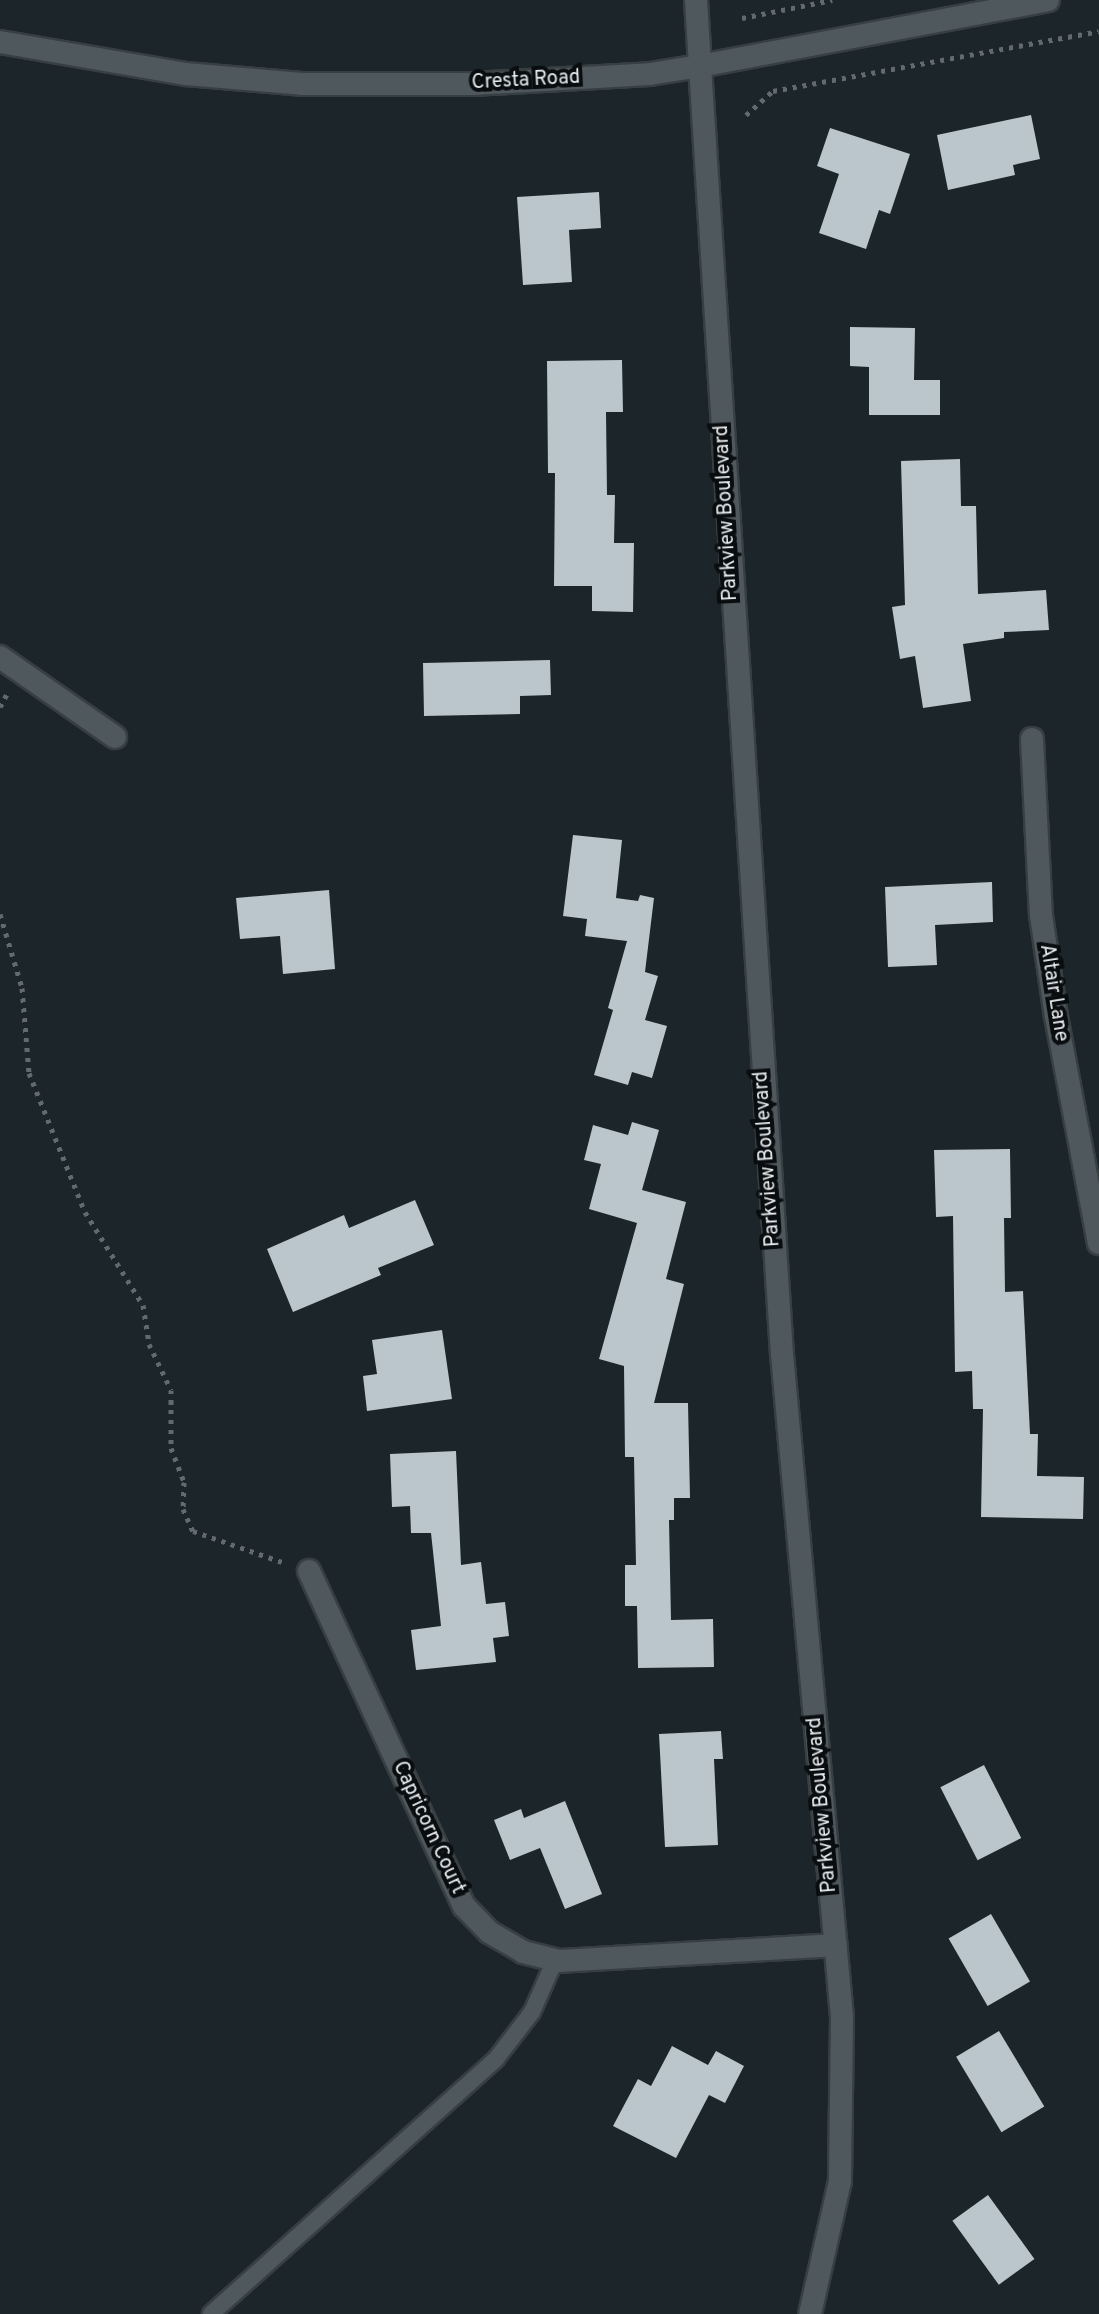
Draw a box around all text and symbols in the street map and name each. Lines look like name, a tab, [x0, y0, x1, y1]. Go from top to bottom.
street label: Cresta Road	[471, 66, 581, 96]
street label: Parkview Boulevard	[710, 424, 744, 602]
street label: Altair Lane	[1033, 942, 1073, 1044]
street label: Parkview Boulevard	[750, 1070, 786, 1248]
street label: Parkview Boulevard	[803, 1716, 843, 1894]
street label: Capricorn Court	[387, 1758, 469, 1898]

